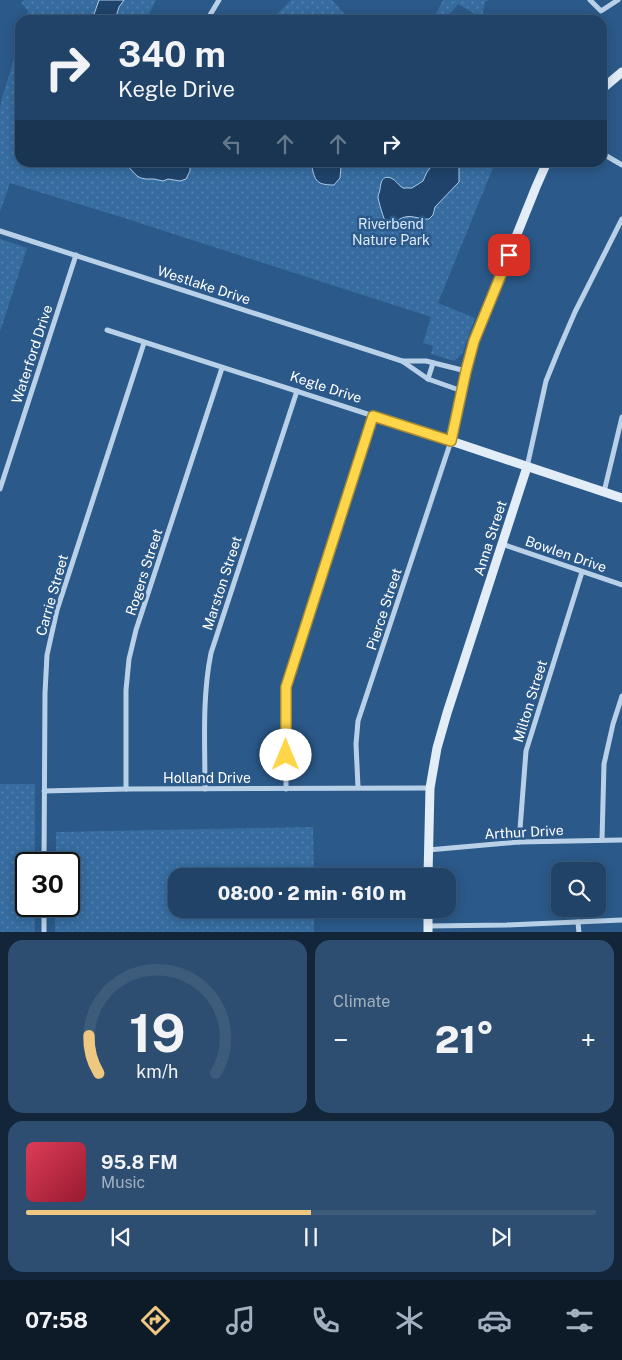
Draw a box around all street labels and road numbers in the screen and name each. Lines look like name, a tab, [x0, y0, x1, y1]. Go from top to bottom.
street label: Westlake Drive	[155, 262, 253, 308]
street label: Waterford Drive	[8, 303, 56, 405]
street label: Kegle Drive	[288, 368, 364, 406]
street label: Anna Street	[470, 498, 510, 578]
street label: Rogers Street	[122, 527, 166, 617]
street label: Bowlen Drive	[523, 533, 609, 575]
street label: Marston Street	[199, 534, 245, 632]
street label: Carrie Street	[33, 552, 71, 638]
street label: Pierce Street	[363, 566, 405, 652]
street label: Milton Street	[510, 658, 550, 744]
street label: Holland Drive	[163, 770, 251, 786]
street label: Arthur Drive	[484, 822, 564, 842]

